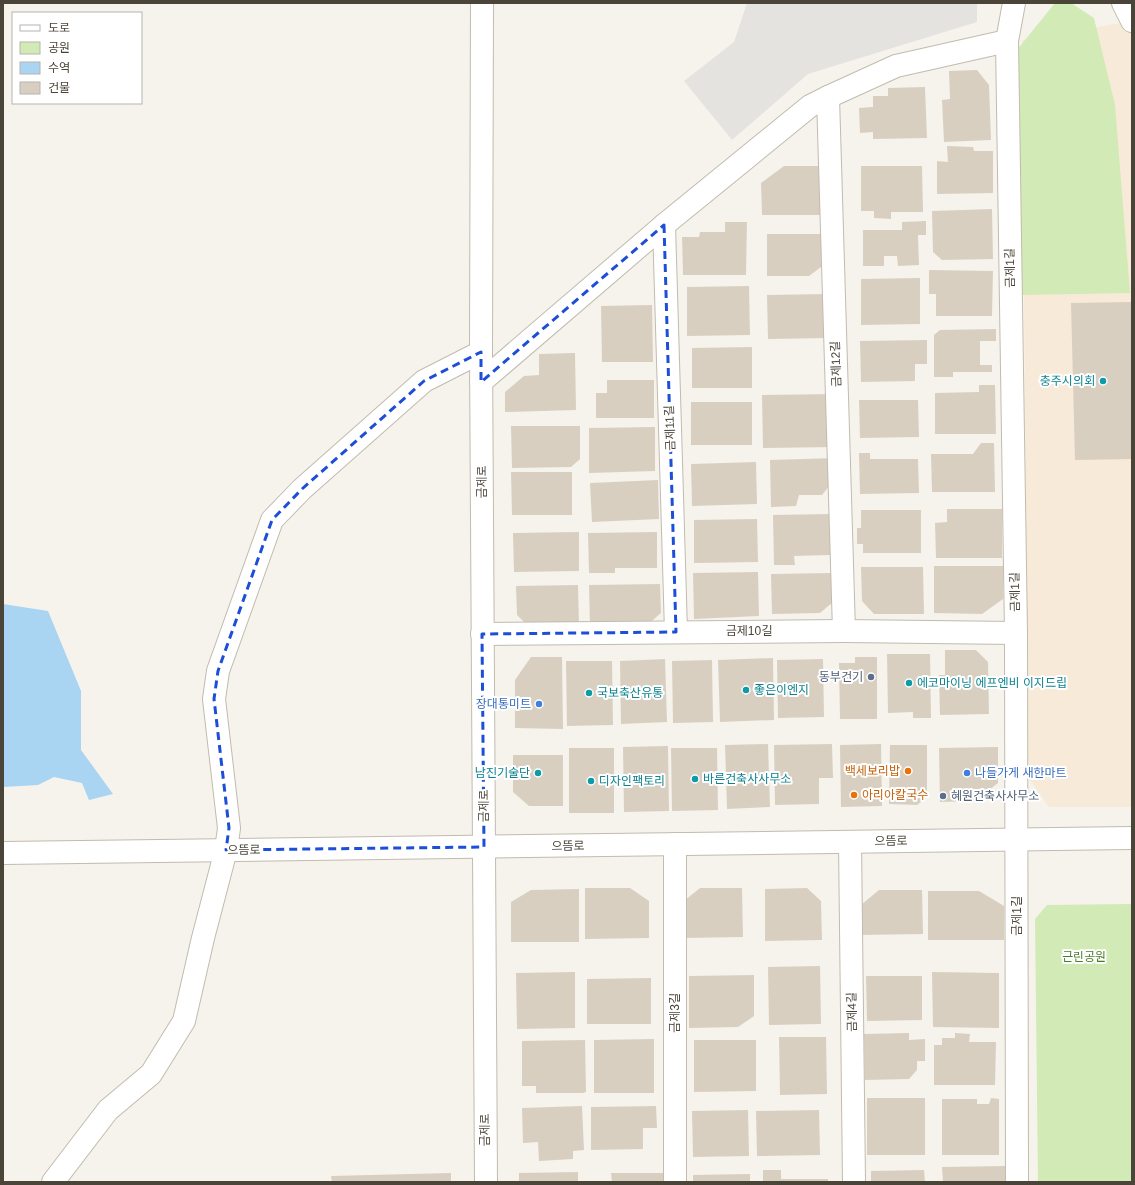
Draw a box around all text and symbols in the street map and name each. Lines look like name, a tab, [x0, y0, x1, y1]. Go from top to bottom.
legend	[12, 12, 142, 104]
text: 도로	[48, 21, 70, 35]
text: 공원	[48, 41, 70, 55]
text: 수역	[48, 61, 70, 75]
text: 건물	[48, 81, 70, 95]
street label: 금제1길	[1003, 248, 1017, 288]
street label: 금제12길	[828, 341, 844, 387]
place label: 충주시의회	[1040, 374, 1095, 388]
marker: 충주시의회	[1098, 376, 1108, 386]
street label: 금제11길	[662, 405, 678, 451]
street label: 금제로	[475, 465, 489, 499]
street label: 금제1길	[1008, 572, 1022, 612]
street label: 금제10길	[726, 624, 772, 638]
place label: 동부건기	[819, 670, 863, 684]
marker: 동부건기	[866, 672, 876, 682]
place label: 에코마이닝 에프엔비 이지드립	[917, 676, 1067, 690]
marker: 에코마이닝 에프엔비 이지드립	[904, 678, 914, 688]
place label: 좋은이엔지	[754, 683, 809, 697]
marker: 좋은이엔지	[741, 685, 751, 695]
place label: 국보축산유통	[597, 686, 663, 700]
marker: 국보축산유통	[584, 688, 594, 698]
place label: 장대통미트	[476, 697, 531, 711]
marker: 장대통미트	[534, 699, 544, 709]
place label: 백세보리밥	[845, 764, 900, 778]
place label: 남진기술단	[475, 766, 530, 780]
marker: 백세보리밥	[903, 766, 913, 776]
place label: 나들가게 새한마트	[975, 766, 1067, 780]
marker: 남진기술단	[533, 768, 543, 778]
marker: 나들가게 새한마트	[962, 768, 972, 778]
place label: 바른건축사사무소	[703, 772, 791, 786]
place label: 디자인팩토리	[599, 774, 665, 788]
marker: 바른건축사사무소	[690, 774, 700, 784]
marker: 디자인팩토리	[586, 776, 596, 786]
place label: 아리아칼국수	[862, 788, 928, 802]
street label: 금제로	[477, 789, 491, 823]
place label: 혜원건축사사무소	[951, 789, 1039, 803]
marker: 아리아칼국수	[849, 790, 859, 800]
marker: 혜원건축사사무소	[938, 791, 948, 801]
street label: 으뜸로	[874, 834, 908, 848]
street label: 으뜸로	[551, 839, 585, 853]
street label: 으뜸로	[227, 843, 261, 857]
street label: 금제1길	[1010, 896, 1024, 936]
park label: 근린공원	[1062, 950, 1106, 964]
street label: 금제4길	[845, 992, 859, 1032]
street label: 금제3길	[668, 993, 682, 1033]
street label: 금제로	[478, 1113, 492, 1147]

